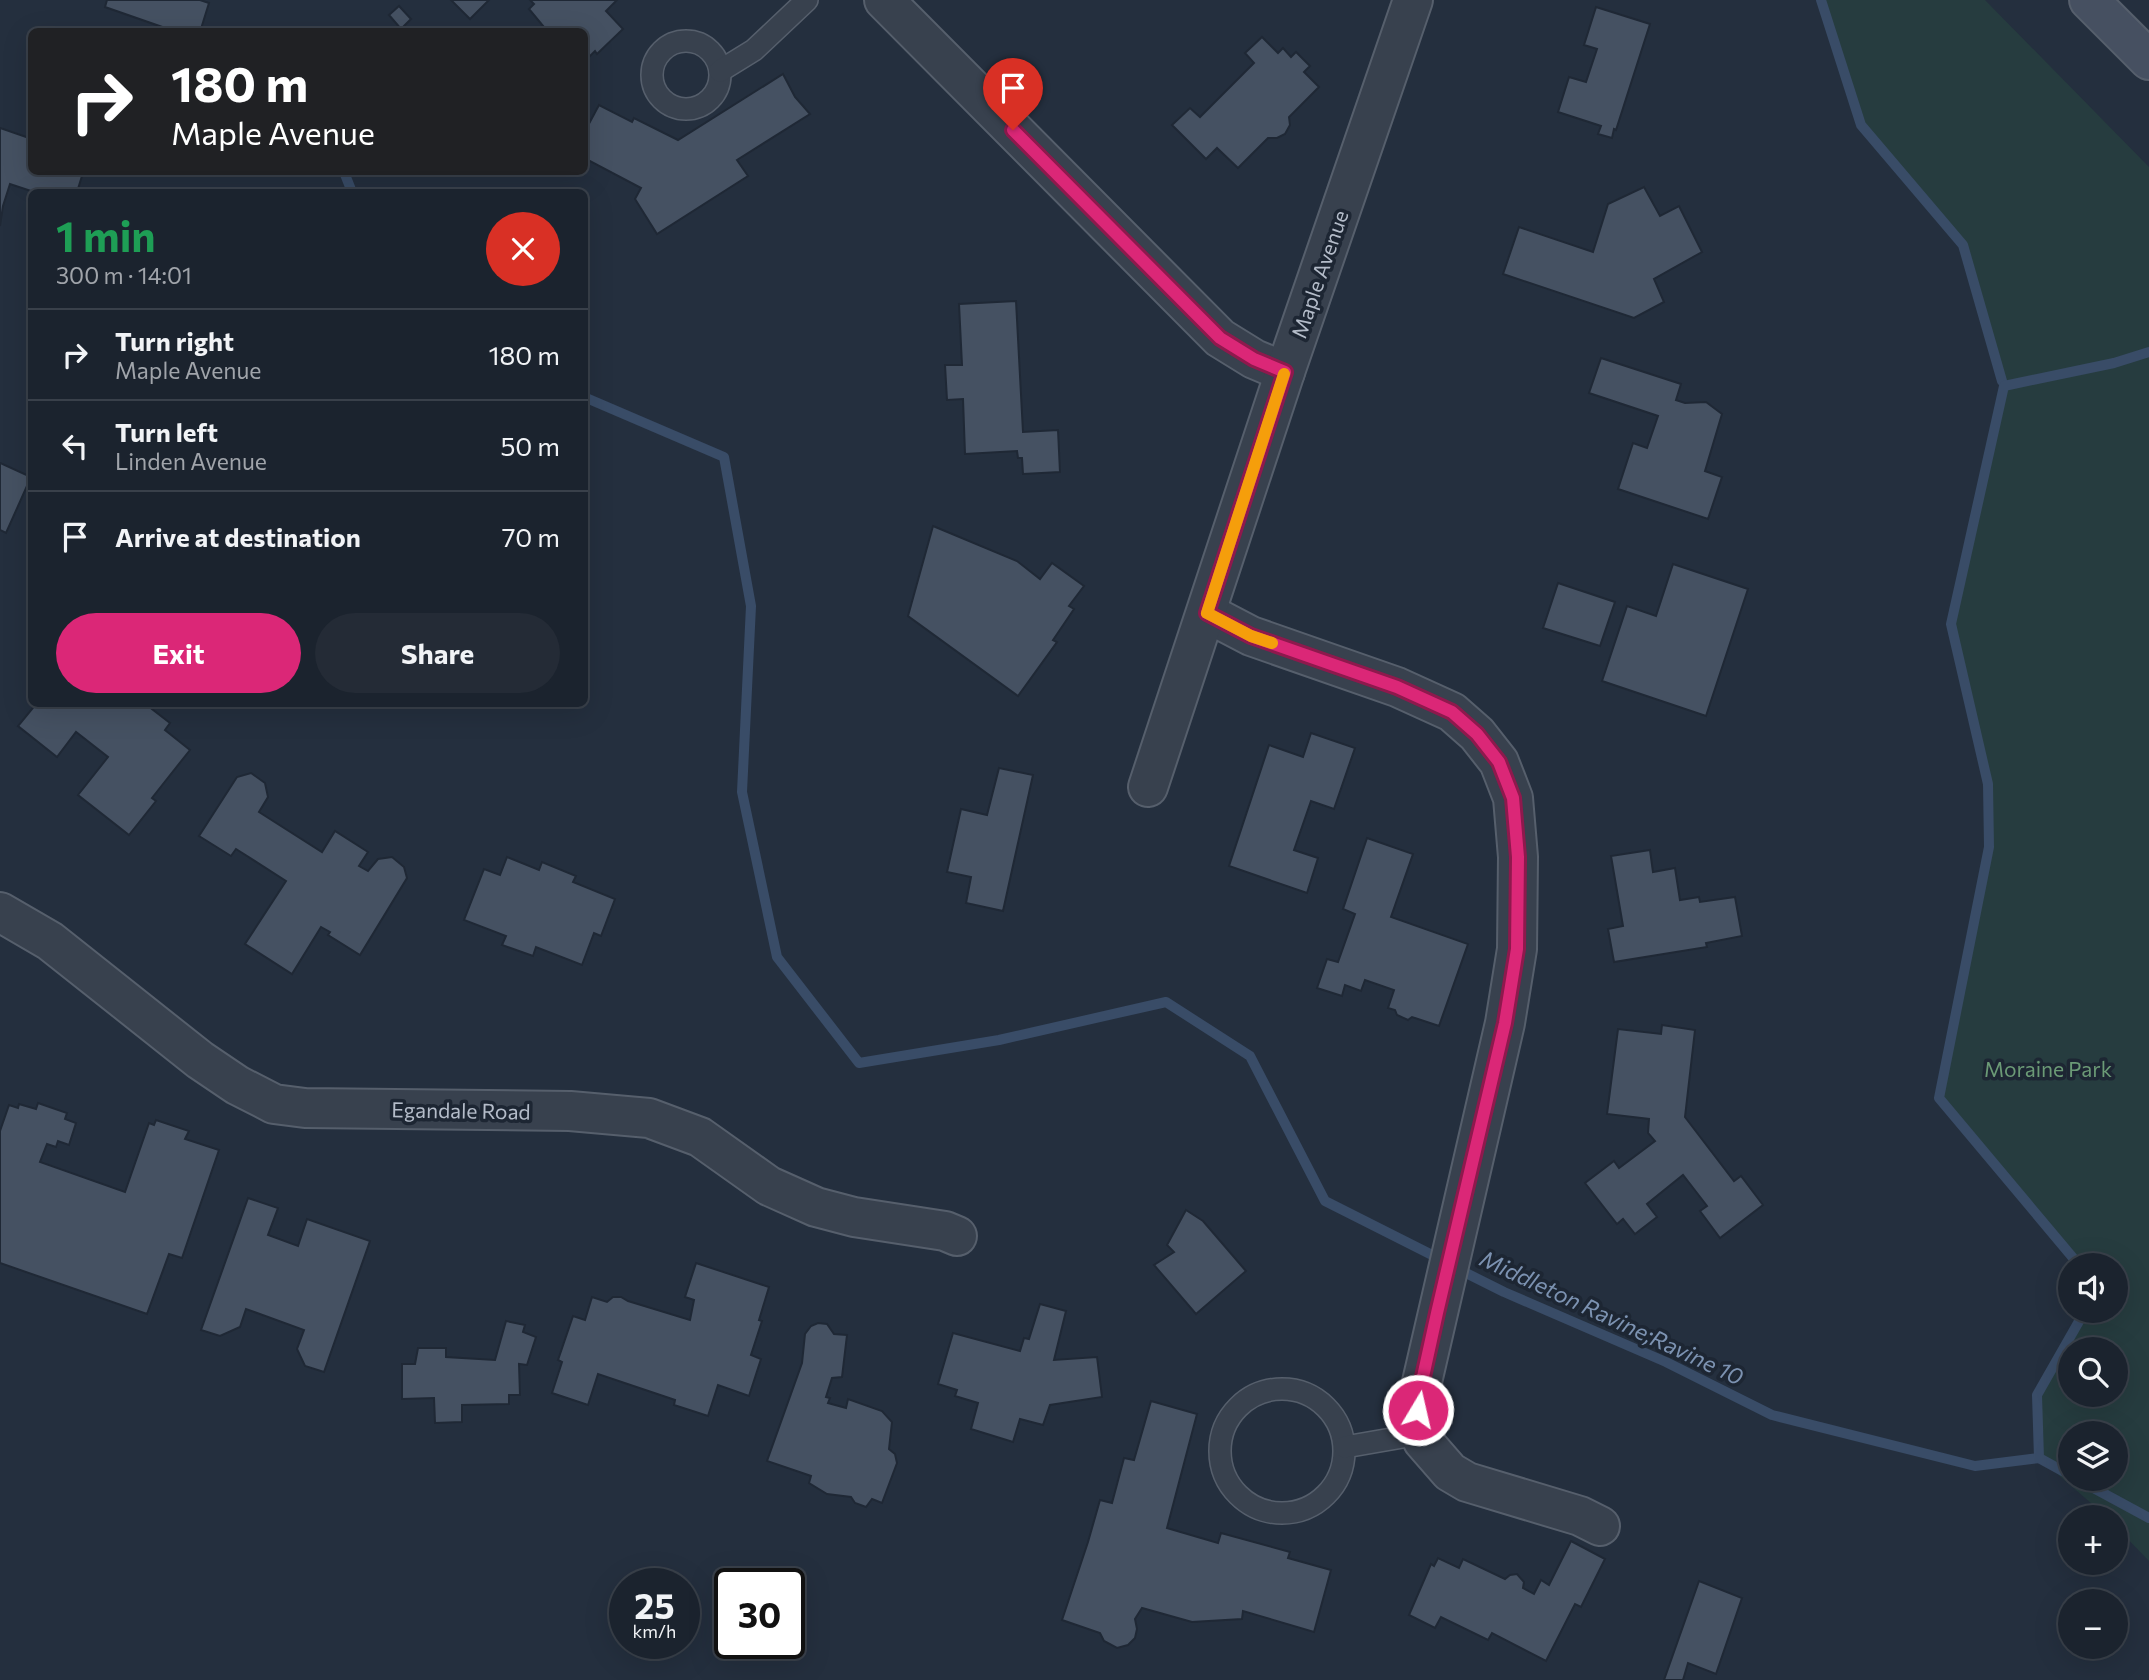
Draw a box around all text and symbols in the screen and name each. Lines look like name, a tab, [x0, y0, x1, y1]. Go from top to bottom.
text: 180 m	[171, 52, 308, 112]
icon: right	[56, 56, 147, 147]
pin	[983, 58, 1043, 130]
icon: arrive	[994, 69, 1032, 107]
text: Maple Avenue	[171, 112, 375, 152]
street label: Maple Avenue	[1285, 207, 1353, 341]
text: 1 min	[56, 209, 156, 261]
button: close	[486, 212, 560, 286]
text: 300 m · 14:01	[56, 261, 192, 289]
text: Turn right	[115, 325, 234, 356]
icon: right	[56, 336, 94, 374]
text: 180 m	[488, 339, 560, 370]
text: Maple Avenue	[115, 356, 261, 384]
text: Turn left	[115, 416, 218, 447]
icon: left	[56, 427, 94, 465]
text: 50 m	[500, 430, 560, 461]
text: Linden Avenue	[115, 447, 267, 475]
icon: arrive	[56, 518, 94, 556]
text: Arrive at destination	[115, 521, 361, 552]
text: 70 m	[502, 521, 560, 552]
button: Exit	[56, 613, 301, 693]
button: Share	[315, 613, 560, 693]
park label: Moraine Park	[1984, 1056, 2112, 1081]
street label: Egandale Road	[391, 1096, 531, 1124]
water label: Middleton Ravine;Ravine 10	[1476, 1244, 1748, 1390]
map controls	[2058, 1253, 2128, 1659]
button: sound	[2058, 1253, 2128, 1323]
button: search	[2058, 1337, 2128, 1407]
position arrow	[1381, 1373, 1455, 1447]
button: layers	[2058, 1421, 2128, 1491]
button: +	[2058, 1505, 2128, 1575]
speed limit sign: 30	[714, 1568, 805, 1659]
text: 25	[634, 1583, 675, 1626]
button: −	[2058, 1589, 2128, 1659]
text: km/h	[633, 1620, 676, 1642]

